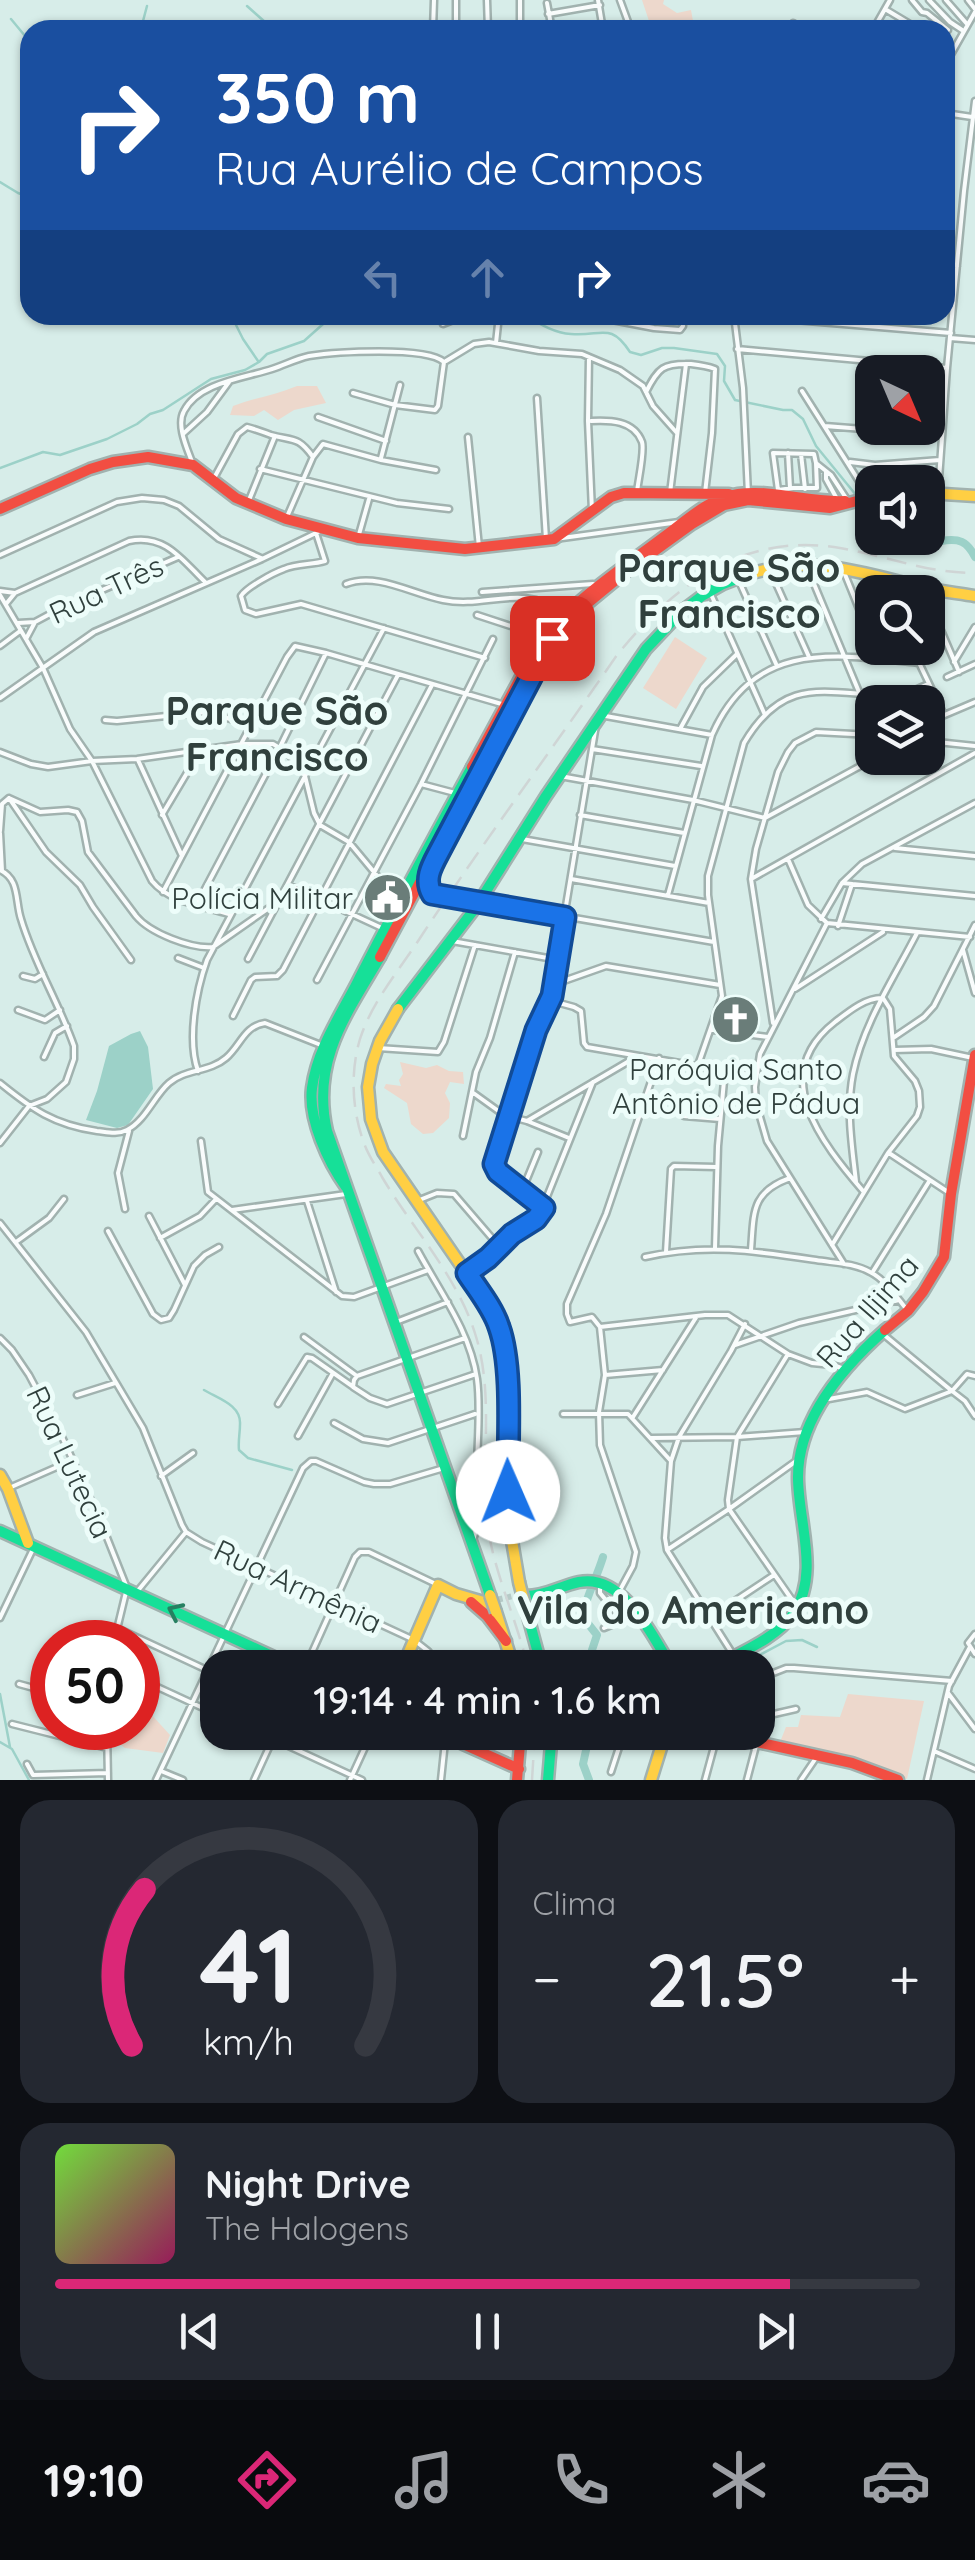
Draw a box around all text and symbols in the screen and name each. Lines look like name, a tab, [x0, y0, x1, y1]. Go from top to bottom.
text: 350 m	[215, 53, 420, 141]
icon: right	[50, 60, 180, 190]
text: Rua Aurélio de Campos	[215, 140, 704, 196]
icon: left	[355, 250, 410, 305]
icon: ahead	[460, 250, 515, 305]
icon: right	[565, 250, 620, 305]
north arrow	[855, 355, 945, 445]
map controls	[855, 355, 945, 775]
button: sound	[855, 465, 945, 555]
district label: Parque São Francisco	[618, 542, 840, 638]
street label: Rua Três	[43, 546, 169, 632]
button: search	[855, 575, 945, 665]
pin	[510, 596, 595, 681]
icon: arrive	[525, 611, 580, 666]
district label: Parque São Francisco	[166, 685, 388, 781]
button: layers	[855, 685, 945, 775]
public building icon: Polícia Militar	[362, 872, 414, 924]
place label: Polícia Militar	[171, 879, 353, 917]
church icon: Paróquia Santo Antônio de Pádua	[710, 994, 762, 1046]
place label: Paróquia Santo Antônio de Pádua	[612, 1050, 860, 1122]
street label: Rua Iljima	[808, 1247, 926, 1375]
street label: Rua Lutecia	[18, 1380, 122, 1544]
position arrow	[456, 1440, 560, 1544]
street label: Rua Armênia	[208, 1531, 388, 1641]
district label: Vila do Americano	[517, 1584, 869, 1634]
one-way arrow	[167, 1604, 185, 1624]
speed limit sign: 50	[30, 1620, 160, 1750]
text: 19:14 · 4 min · 1.6 km	[313, 1676, 662, 1724]
text: Clima	[533, 1883, 616, 1923]
text: 41	[199, 1899, 298, 2029]
text: 21.5°	[646, 1932, 804, 2026]
text: −	[533, 1944, 561, 2013]
text: +	[889, 1944, 920, 2013]
text: km/h	[203, 2019, 294, 2064]
text: Night Drive	[205, 2160, 411, 2208]
text: The Halogens	[205, 2208, 409, 2248]
icon: previous	[172, 2304, 227, 2359]
icon: pause	[460, 2304, 515, 2359]
icon: next	[748, 2304, 803, 2359]
icon: directions	[232, 2445, 302, 2515]
icon: music	[389, 2445, 459, 2515]
icon: phone	[546, 2445, 616, 2515]
icon: climate	[704, 2445, 774, 2515]
icon: car	[861, 2445, 931, 2515]
text: 19:10	[44, 2452, 144, 2508]

